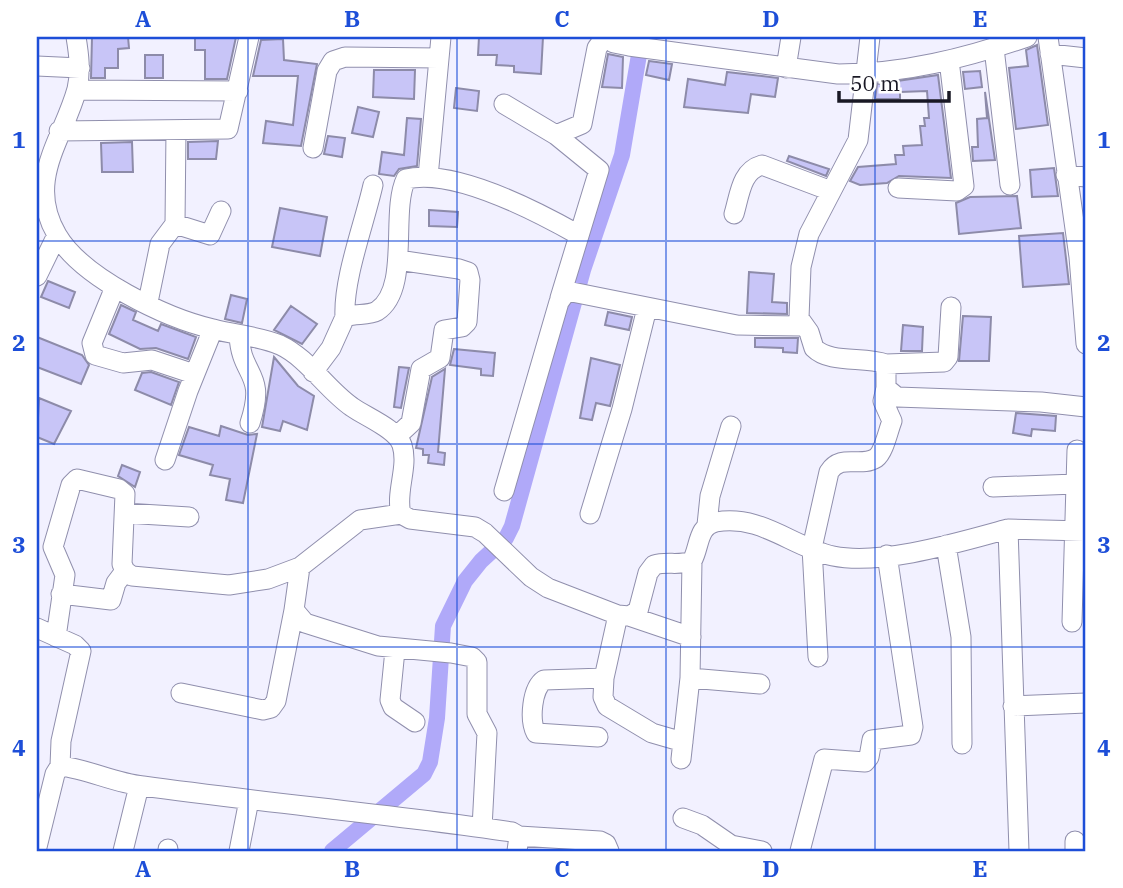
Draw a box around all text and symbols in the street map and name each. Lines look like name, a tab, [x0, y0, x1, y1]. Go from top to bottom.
text: A	[135, 3, 151, 33]
text: B	[344, 3, 360, 33]
text: C	[554, 3, 570, 33]
text: D	[762, 3, 780, 33]
text: E	[972, 3, 988, 33]
scale bar	[839, 60, 950, 104]
text: 50 m	[850, 69, 900, 97]
text: 1	[12, 124, 26, 154]
text: 1	[1097, 124, 1111, 154]
text: 2	[12, 327, 26, 357]
text: 2	[1097, 327, 1111, 357]
text: 3	[12, 529, 26, 559]
text: 3	[1097, 529, 1111, 559]
text: 4	[12, 732, 26, 762]
text: 4	[1097, 732, 1111, 762]
text: A	[135, 853, 151, 883]
text: B	[344, 853, 360, 883]
text: C	[554, 853, 570, 883]
text: D	[762, 853, 780, 883]
text: E	[972, 853, 988, 883]

